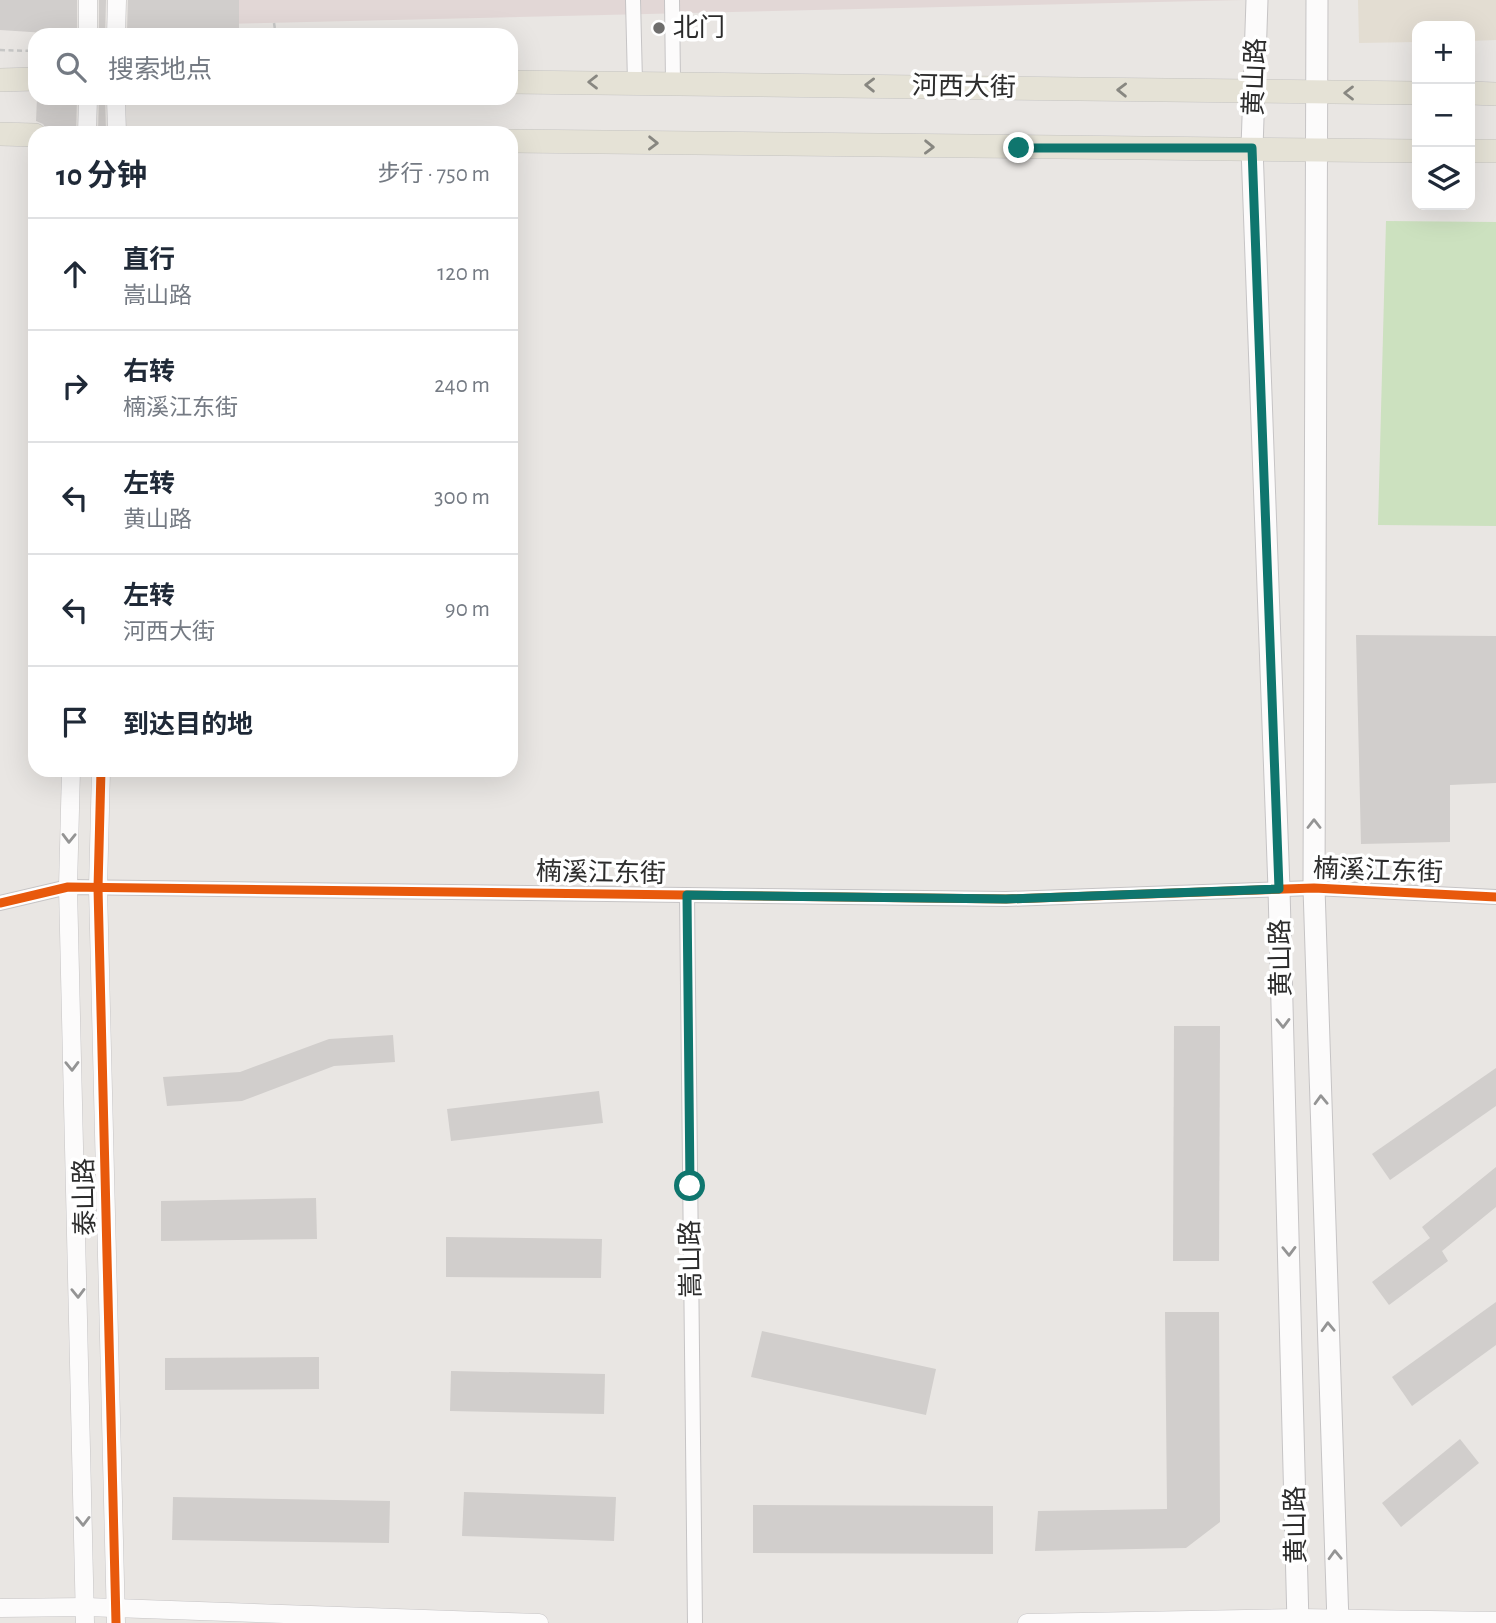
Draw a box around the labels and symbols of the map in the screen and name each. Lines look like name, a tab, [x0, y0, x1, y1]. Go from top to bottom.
place label: 北门	[673, 14, 725, 41]
marker: 北门	[651, 20, 667, 36]
street label: 黄山路	[1239, 37, 1269, 116]
street label: 河西大街	[912, 72, 1016, 101]
one-way arrow	[587, 74, 598, 90]
one-way arrow	[864, 77, 874, 93]
one-way arrow	[1116, 82, 1127, 97]
one-way arrow	[1343, 85, 1354, 100]
route end	[1003, 132, 1034, 163]
one-way arrow	[647, 135, 658, 150]
one-way arrow	[924, 139, 935, 154]
one-way arrow	[1306, 818, 1322, 828]
one-way arrow	[61, 833, 77, 844]
street label: 楠溪江东街	[1313, 855, 1443, 886]
street label: 楠溪江东街	[536, 858, 666, 887]
street label: 黄山路	[1265, 919, 1295, 997]
one-way arrow	[1275, 1018, 1290, 1029]
one-way arrow	[64, 1061, 80, 1071]
one-way arrow	[1313, 1094, 1328, 1105]
street label: 泰山路	[70, 1158, 99, 1236]
route start	[674, 1170, 705, 1201]
street label: 嵩山路	[675, 1220, 705, 1298]
one-way arrow	[1281, 1245, 1296, 1256]
one-way arrow	[70, 1288, 85, 1299]
one-way arrow	[1320, 1322, 1336, 1332]
street label: 黄山路	[1280, 1486, 1310, 1564]
one-way arrow	[76, 1515, 91, 1526]
one-way arrow	[1328, 1549, 1343, 1560]

